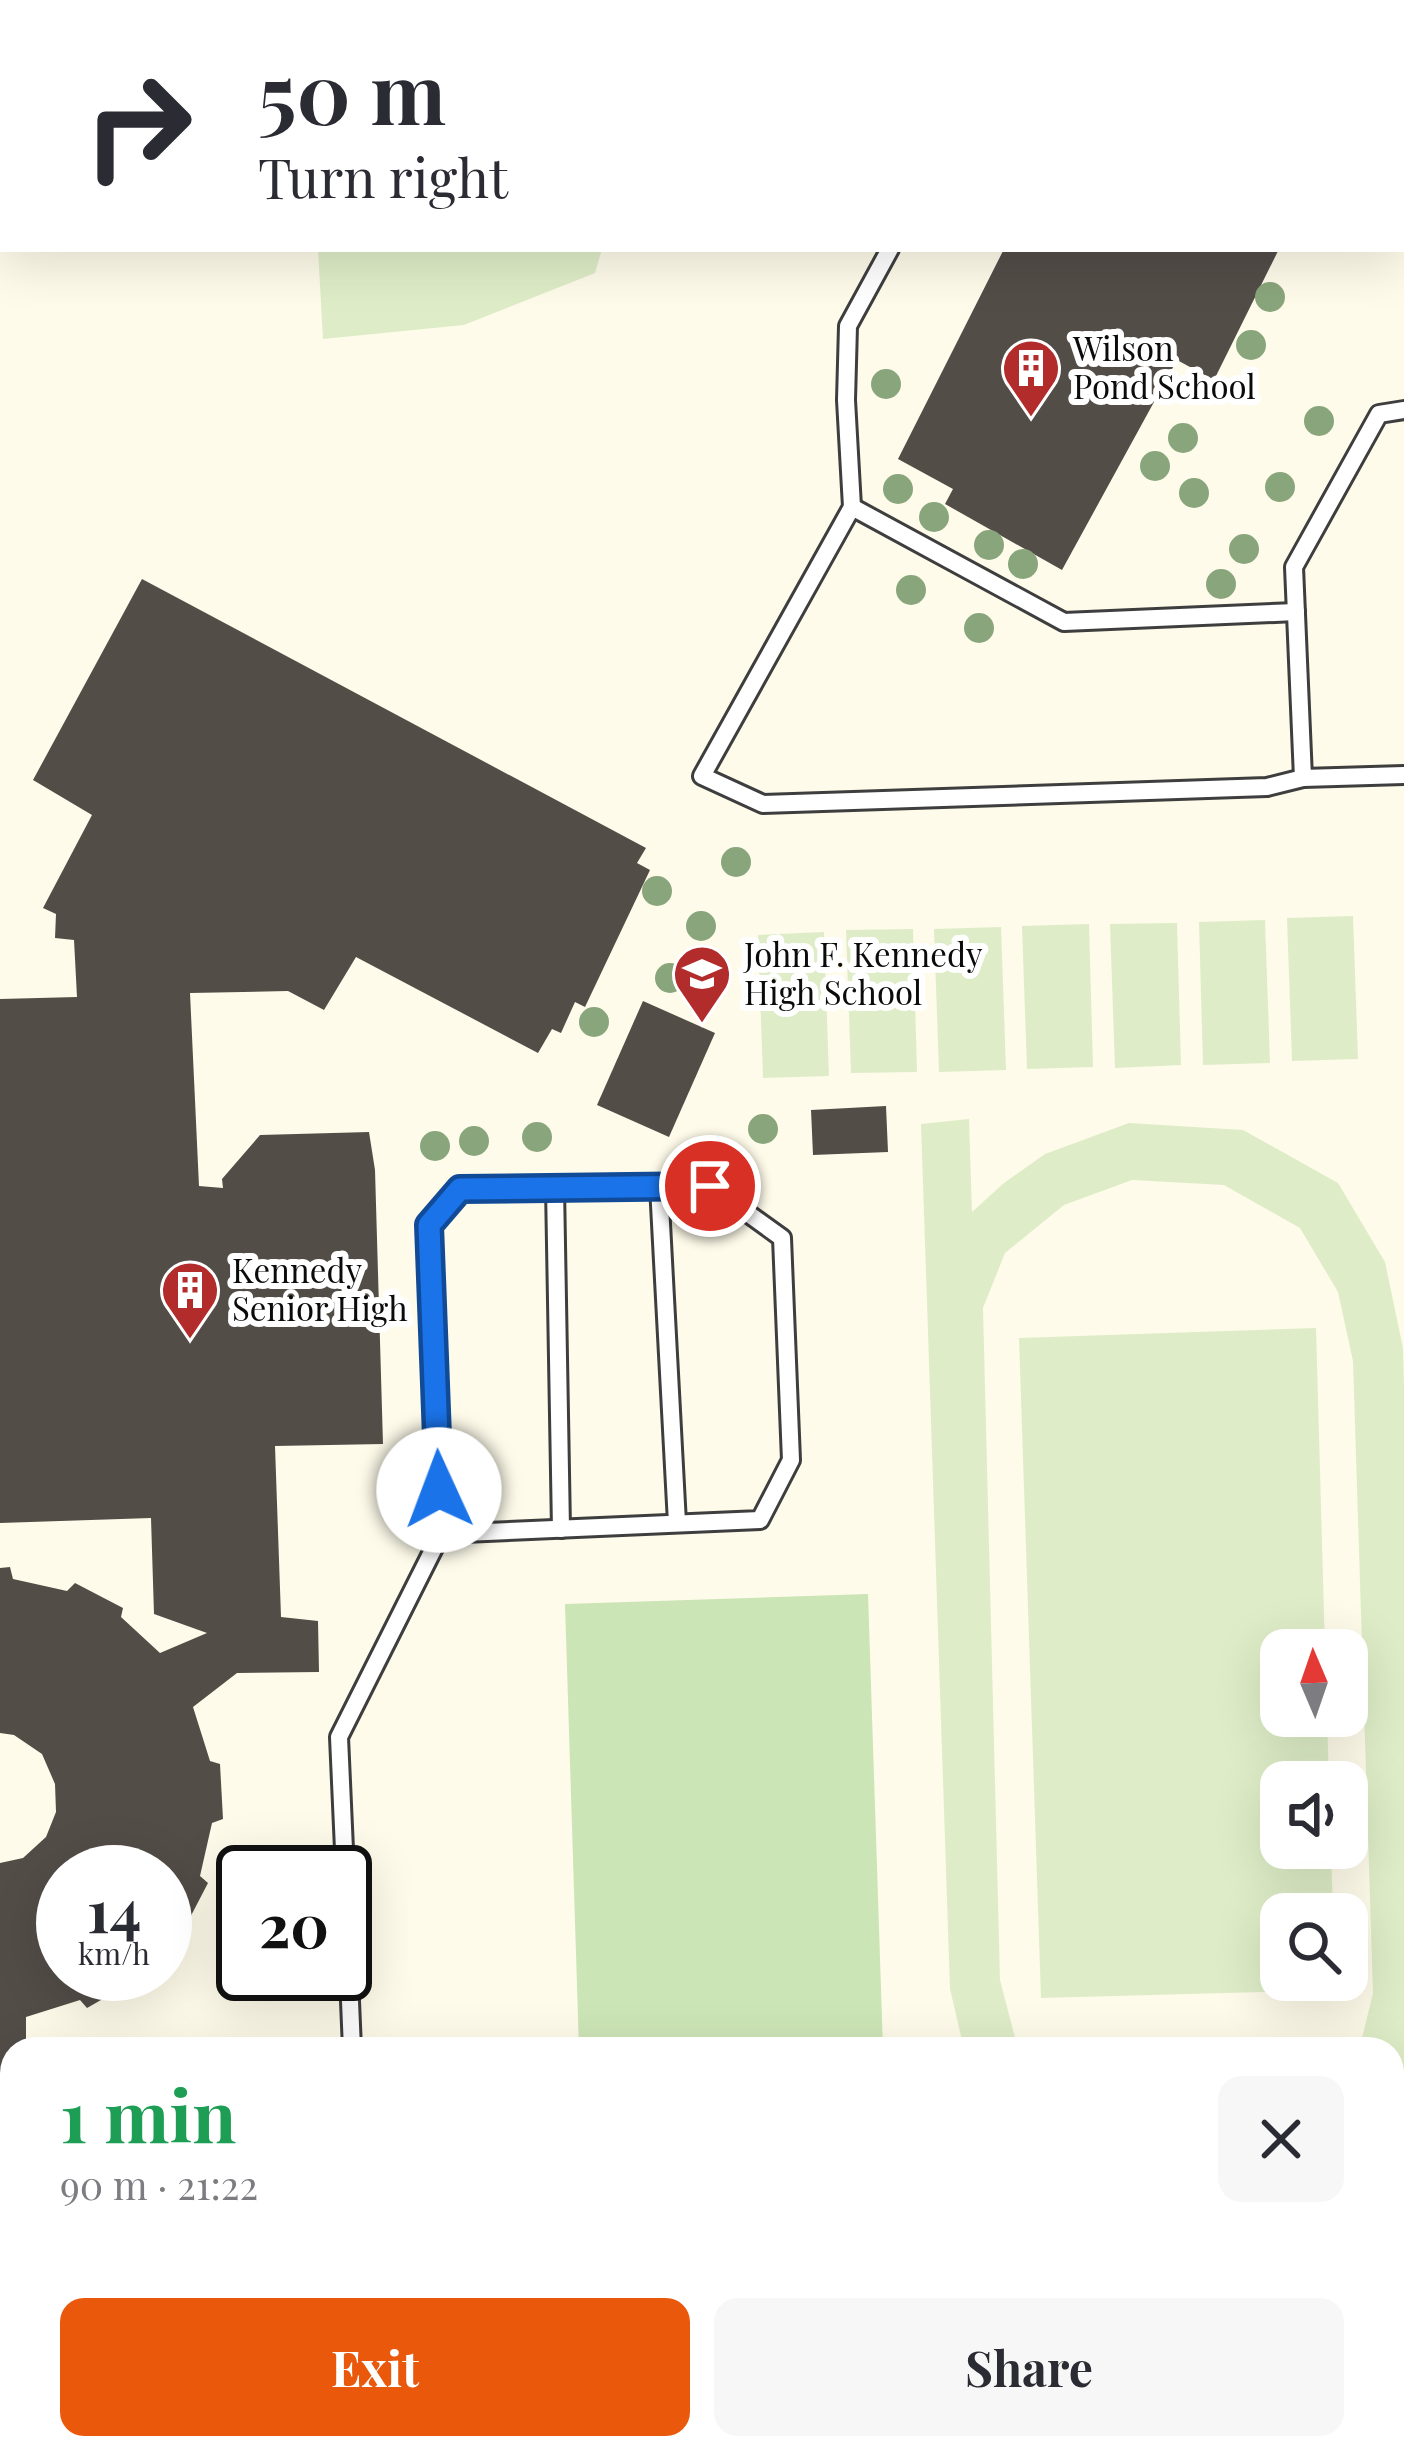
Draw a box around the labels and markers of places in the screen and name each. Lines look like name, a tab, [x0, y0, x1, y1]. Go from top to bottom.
place label: Wilson Pond School	[1072, 325, 1256, 407]
building icon: Wilson Pond School	[1000, 337, 1062, 419]
place label: John F. Kennedy High School	[743, 931, 983, 1013]
school or university icon: John F. Kennedy High School	[671, 943, 733, 1025]
pin	[659, 1135, 761, 1237]
place label: Kennedy Senior High	[232, 1247, 408, 1329]
building icon: Kennedy Senior High	[159, 1259, 221, 1341]

